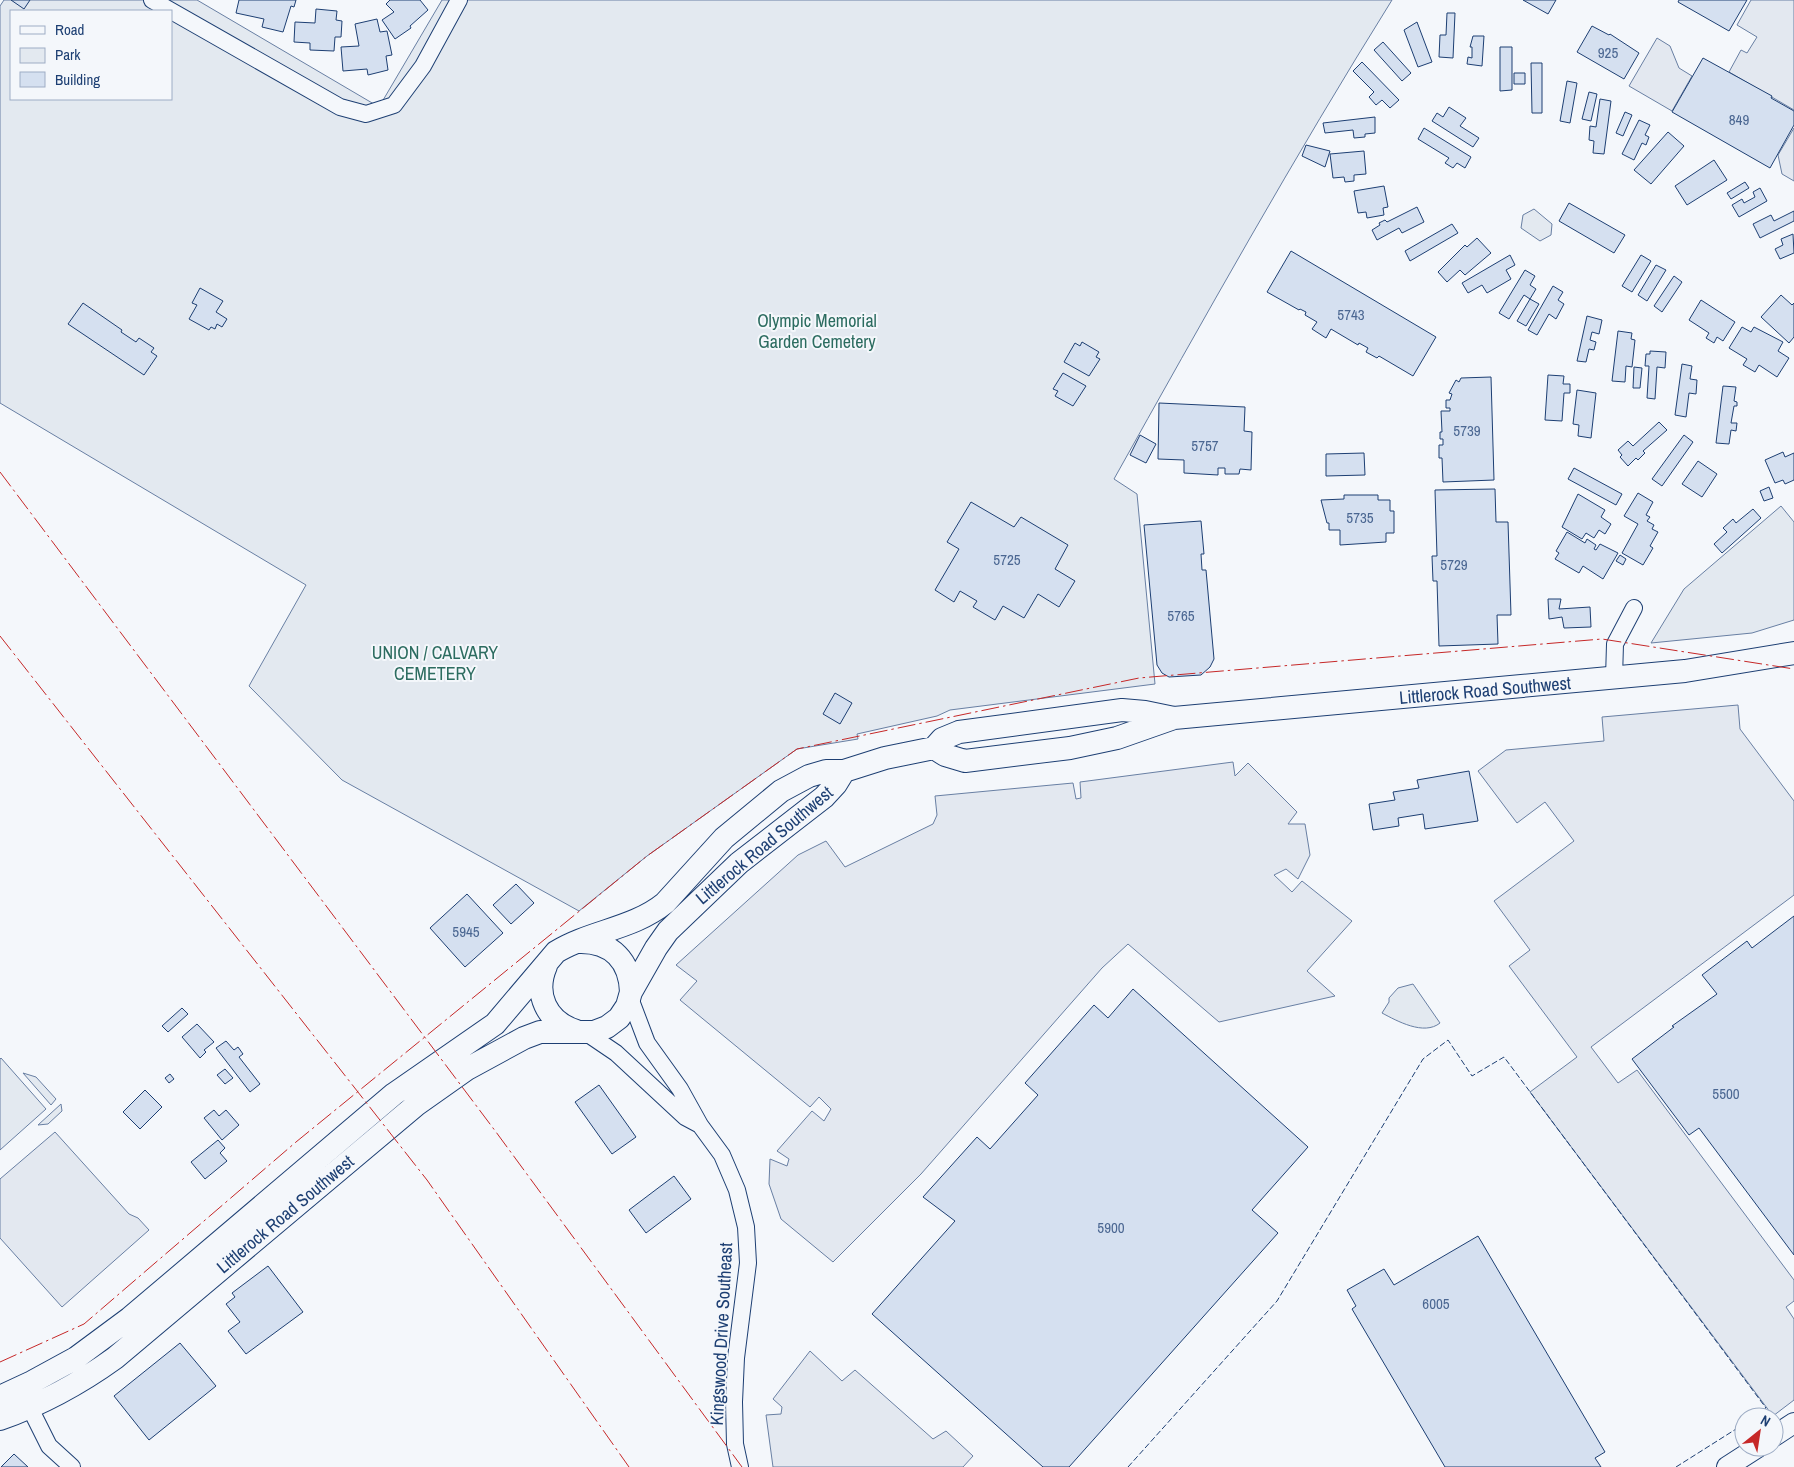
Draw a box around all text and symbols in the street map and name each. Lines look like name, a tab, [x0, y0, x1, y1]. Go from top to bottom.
legend	[10, 10, 172, 100]
text: Road	[55, 19, 84, 40]
house number: 925	[1598, 42, 1618, 63]
text: Park	[55, 44, 81, 65]
text: Building	[55, 69, 100, 90]
house number: 849	[1729, 109, 1749, 130]
house number: 5743	[1337, 304, 1365, 325]
park label: Olympic Memorial Garden Cemetery	[757, 308, 877, 354]
house number: 5739	[1453, 420, 1481, 441]
house number: 5757	[1191, 435, 1219, 456]
house number: 5735	[1346, 507, 1374, 528]
house number: 5725	[993, 549, 1021, 570]
house number: 5729	[1440, 554, 1468, 575]
house number: 5765	[1167, 605, 1195, 626]
park label: UNION / CALVARY CEMETERY	[372, 640, 498, 686]
street label: Littlerock Road Southwest	[1398, 670, 1572, 710]
street label: Littlerock Road Southwest	[690, 780, 838, 910]
house number: 5945	[452, 921, 480, 942]
house number: 5500	[1712, 1083, 1740, 1104]
street label: Littlerock Road Southwest	[211, 1149, 359, 1279]
house number: 5900	[1097, 1217, 1125, 1238]
street label: Kingswood Drive Southeast	[704, 1242, 738, 1426]
house number: 6005	[1422, 1293, 1450, 1314]
north arrow	[1734, 1407, 1784, 1457]
text: N	[1757, 1411, 1774, 1431]

